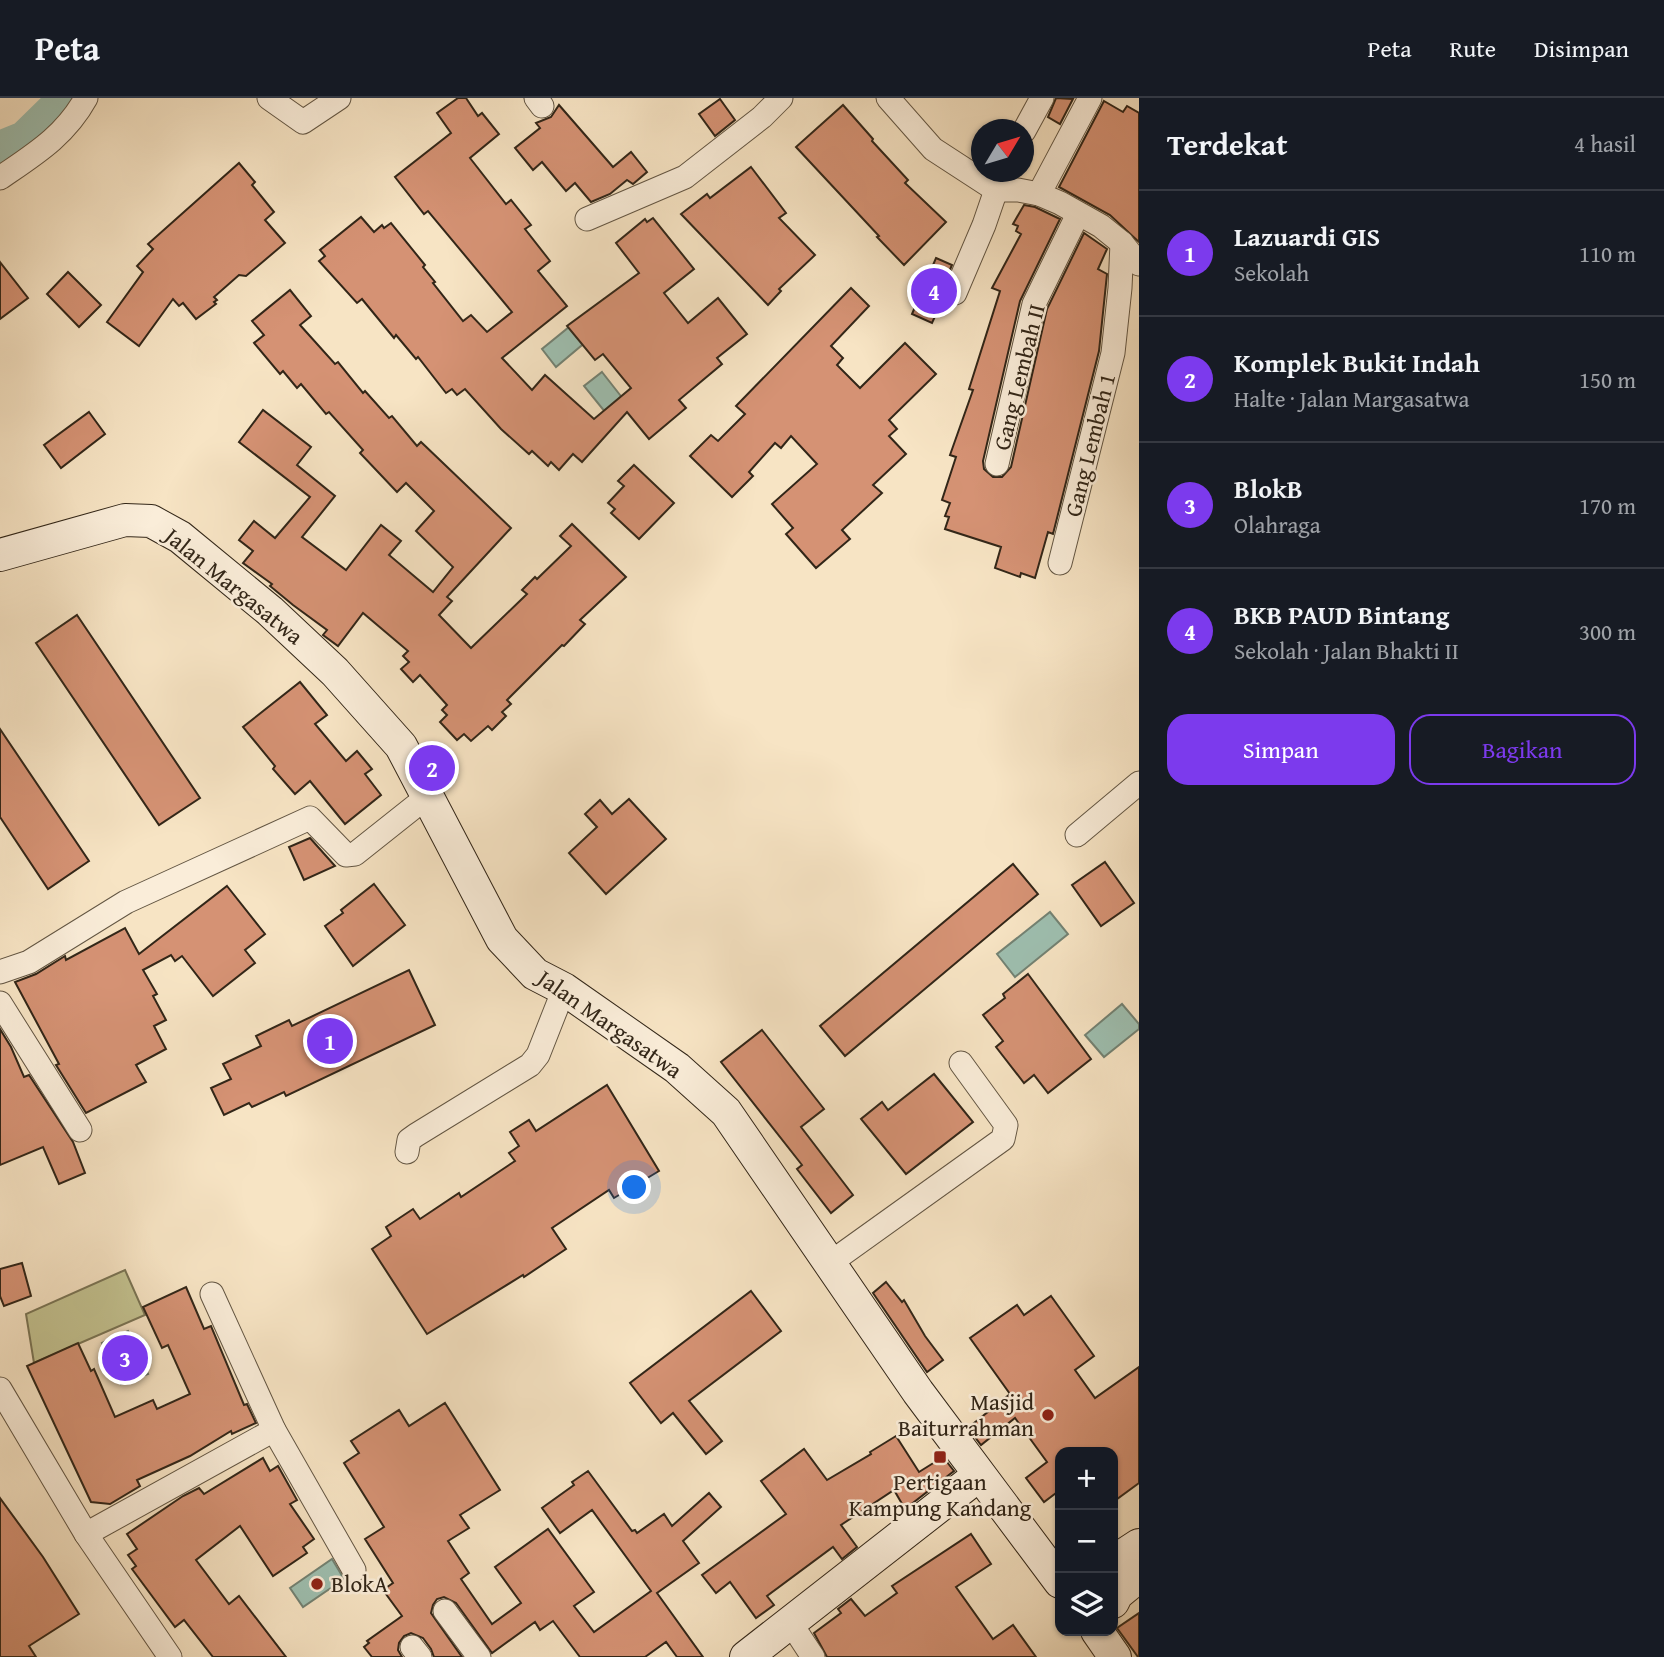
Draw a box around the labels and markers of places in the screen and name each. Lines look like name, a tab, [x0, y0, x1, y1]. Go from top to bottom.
pin: 4	[911, 265, 957, 317]
pin: 2	[409, 742, 455, 794]
pin: 1	[307, 1015, 353, 1067]
pin: 3	[102, 1332, 148, 1384]
place label: Masjid Baiturrahman	[898, 1385, 1035, 1444]
marker: Masjid Baiturrahman	[1040, 1407, 1056, 1423]
marker: Pertigaan Kampung Kandang	[932, 1449, 948, 1465]
place label: Pertigaan Kampung Kandang	[849, 1465, 1032, 1524]
place label: BlokA	[331, 1567, 388, 1600]
marker: BlokA	[309, 1576, 325, 1592]

